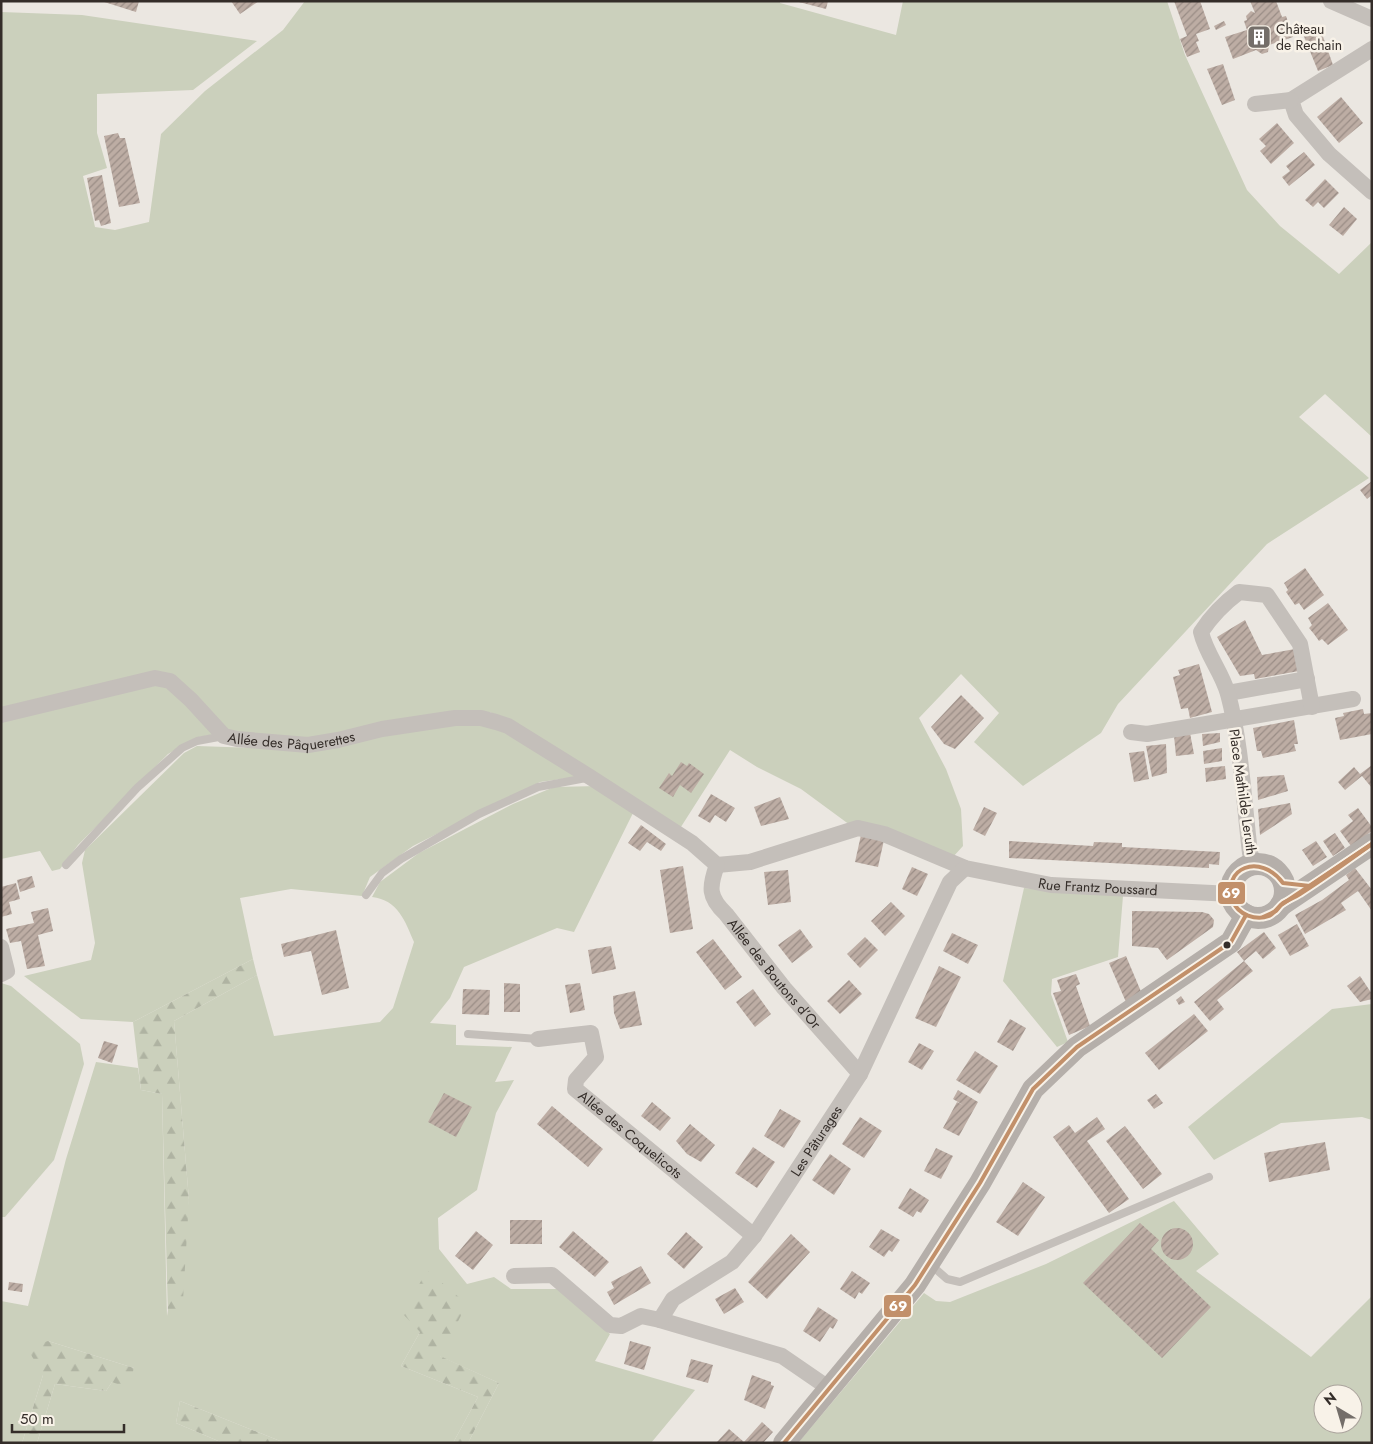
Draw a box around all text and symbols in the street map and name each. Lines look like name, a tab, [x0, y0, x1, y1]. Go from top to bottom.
place label: Château de Rechain	[1276, 19, 1342, 55]
building icon: Château de Rechain	[1246, 24, 1272, 50]
street label: Allée des Pâquerettes	[226, 726, 357, 755]
street label: Place Mathilde Leruth	[1224, 728, 1262, 856]
street label: Rue Frantz Poussard	[1036, 873, 1158, 900]
line badge: 69	[1217, 881, 1246, 905]
text: 69	[1222, 883, 1240, 903]
street label: Allée des Boutons d’Or	[723, 914, 826, 1033]
unlabelled marker	[1222, 940, 1232, 950]
street label: Allée des Coquelicots	[574, 1086, 687, 1183]
street label: Les Pâturages	[786, 1101, 847, 1180]
line badge: 69	[883, 1294, 912, 1318]
text: 69	[889, 1296, 907, 1316]
north arrow	[1313, 1384, 1363, 1434]
text: N	[1319, 1387, 1341, 1410]
scale bar	[12, 1402, 125, 1434]
text: 50 m	[20, 1408, 54, 1430]

